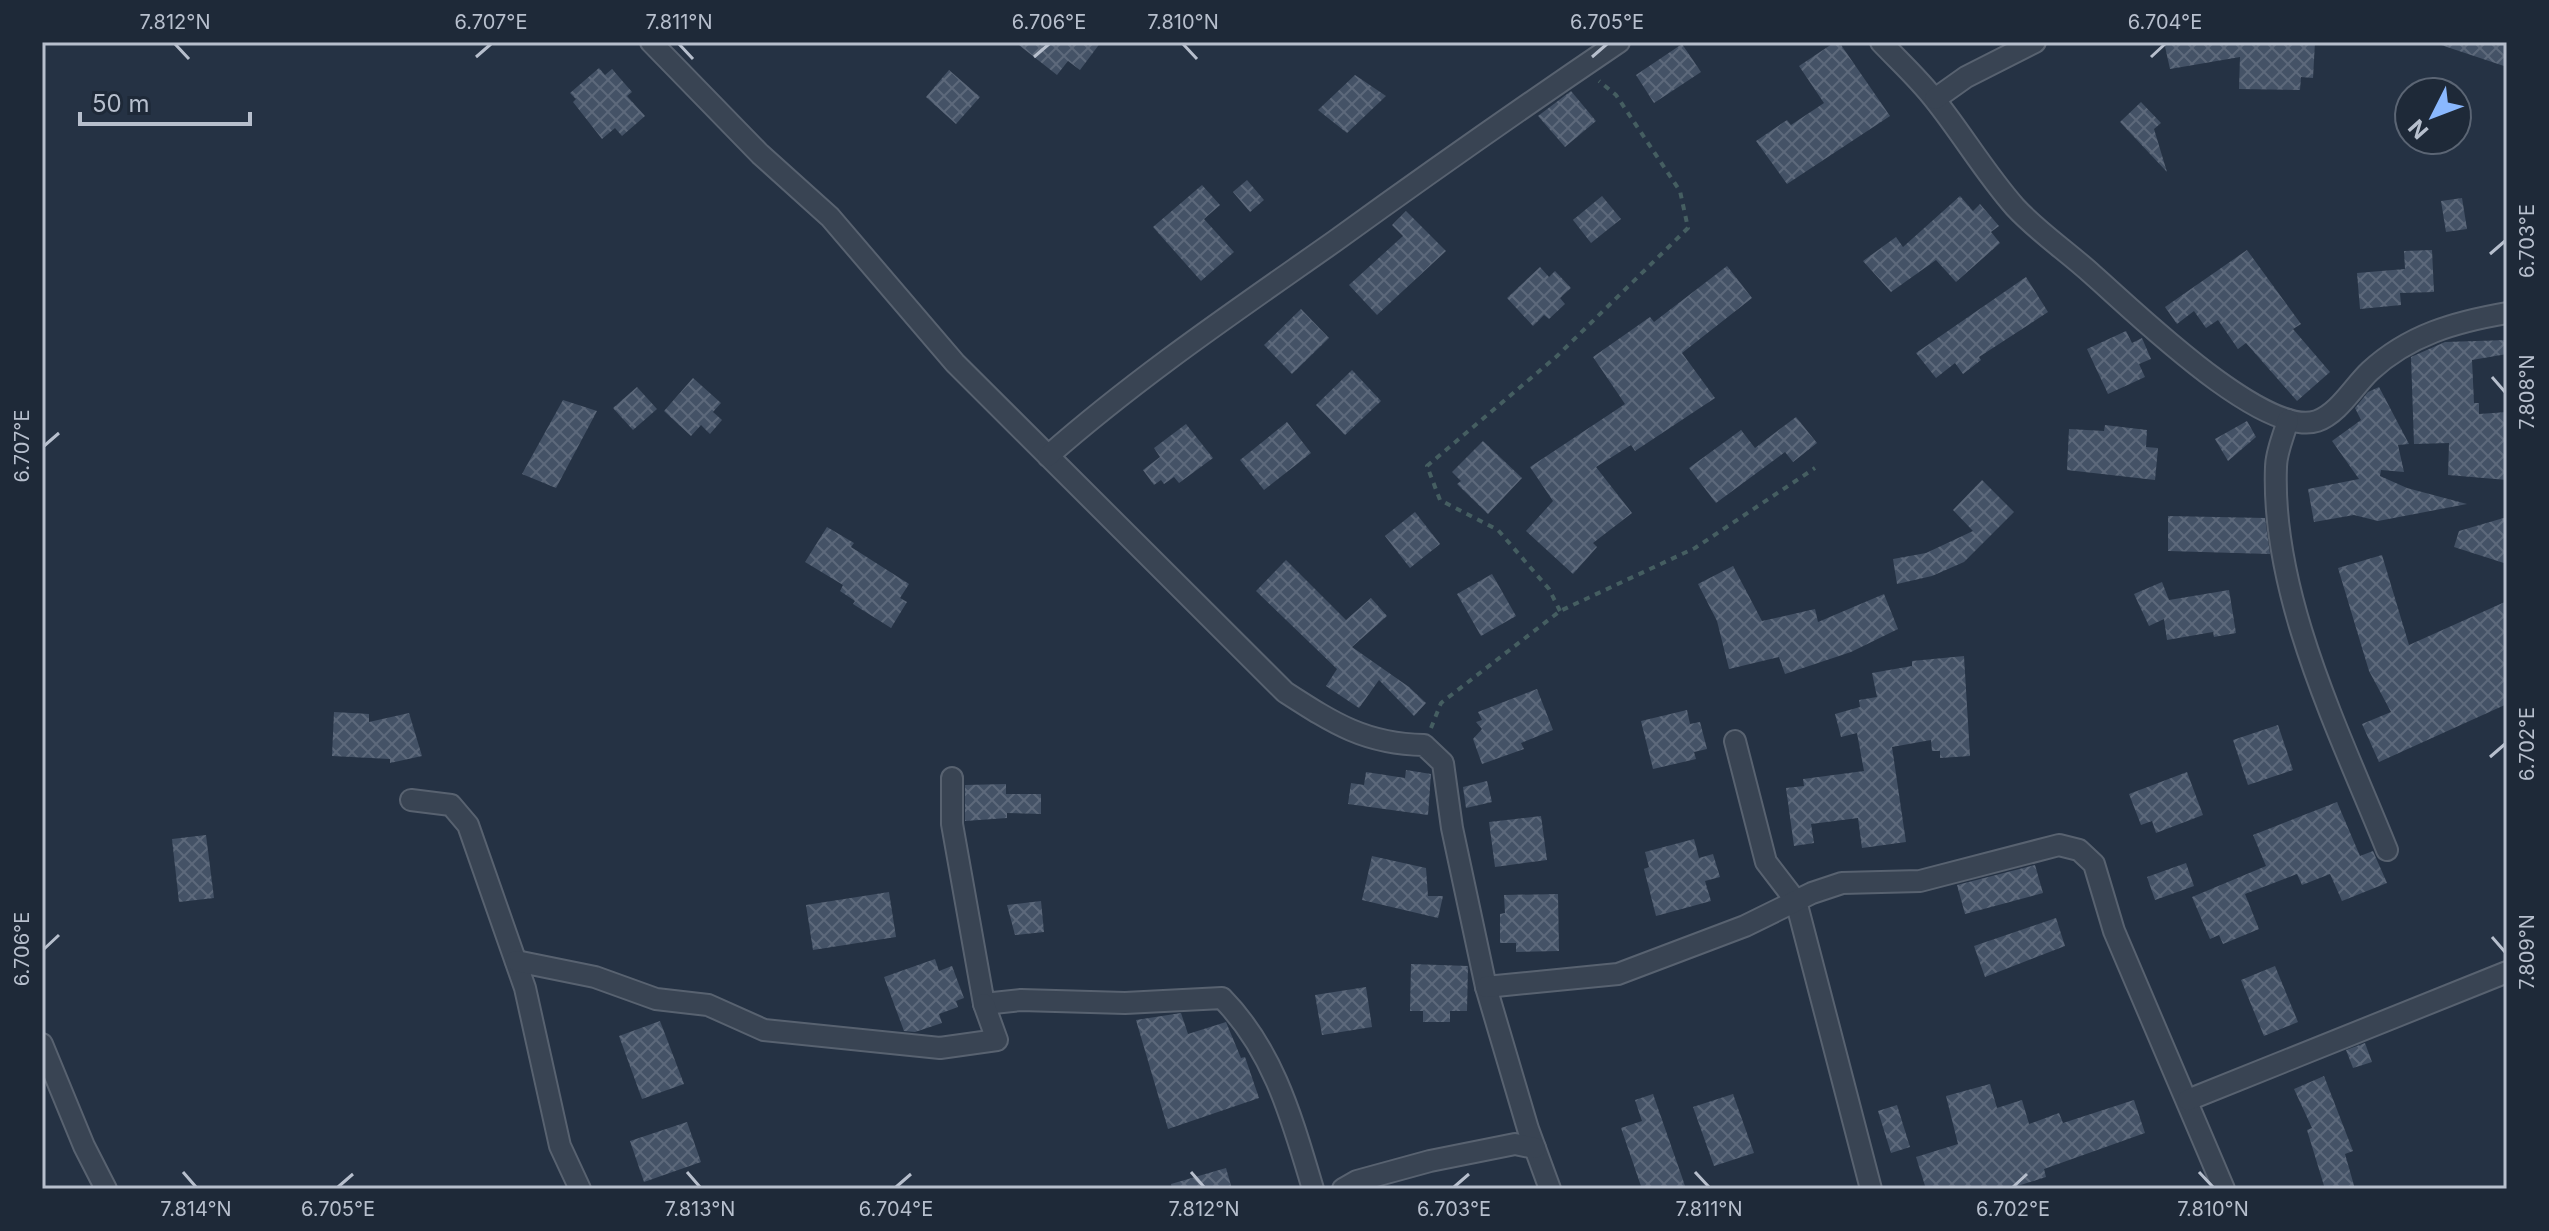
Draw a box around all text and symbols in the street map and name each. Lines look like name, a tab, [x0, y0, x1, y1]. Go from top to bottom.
text: 7.812°N	[139, 10, 211, 34]
text: 6.707°E	[455, 10, 527, 34]
text: 7.811°N	[646, 10, 712, 34]
text: 6.706°E	[1012, 10, 1086, 34]
text: 7.810°N	[1147, 10, 1219, 34]
text: 6.705°E	[1570, 10, 1644, 34]
text: 6.704°E	[2128, 10, 2202, 34]
scale bar	[80, 76, 250, 126]
north arrow	[2393, 76, 2473, 156]
text: 50 m	[92, 89, 150, 118]
text: N	[2403, 114, 2433, 144]
text: 6.703°E	[2515, 204, 2539, 278]
text: 7.808°N	[2515, 354, 2539, 430]
text: 6.707°E	[10, 410, 34, 482]
text: 6.702°E	[2515, 707, 2539, 781]
text: 6.706°E	[10, 912, 34, 986]
text: 7.809°N	[2515, 914, 2539, 990]
text: 7.814°N	[160, 1197, 232, 1221]
text: 6.705°E	[301, 1197, 375, 1221]
text: 7.813°N	[665, 1197, 735, 1221]
text: 6.704°E	[859, 1197, 933, 1221]
text: 7.812°N	[1168, 1197, 1240, 1221]
text: 6.703°E	[1417, 1197, 1491, 1221]
text: 7.811°N	[1676, 1197, 1742, 1221]
text: 6.702°E	[1976, 1197, 2050, 1221]
text: 7.810°N	[2177, 1197, 2249, 1221]

